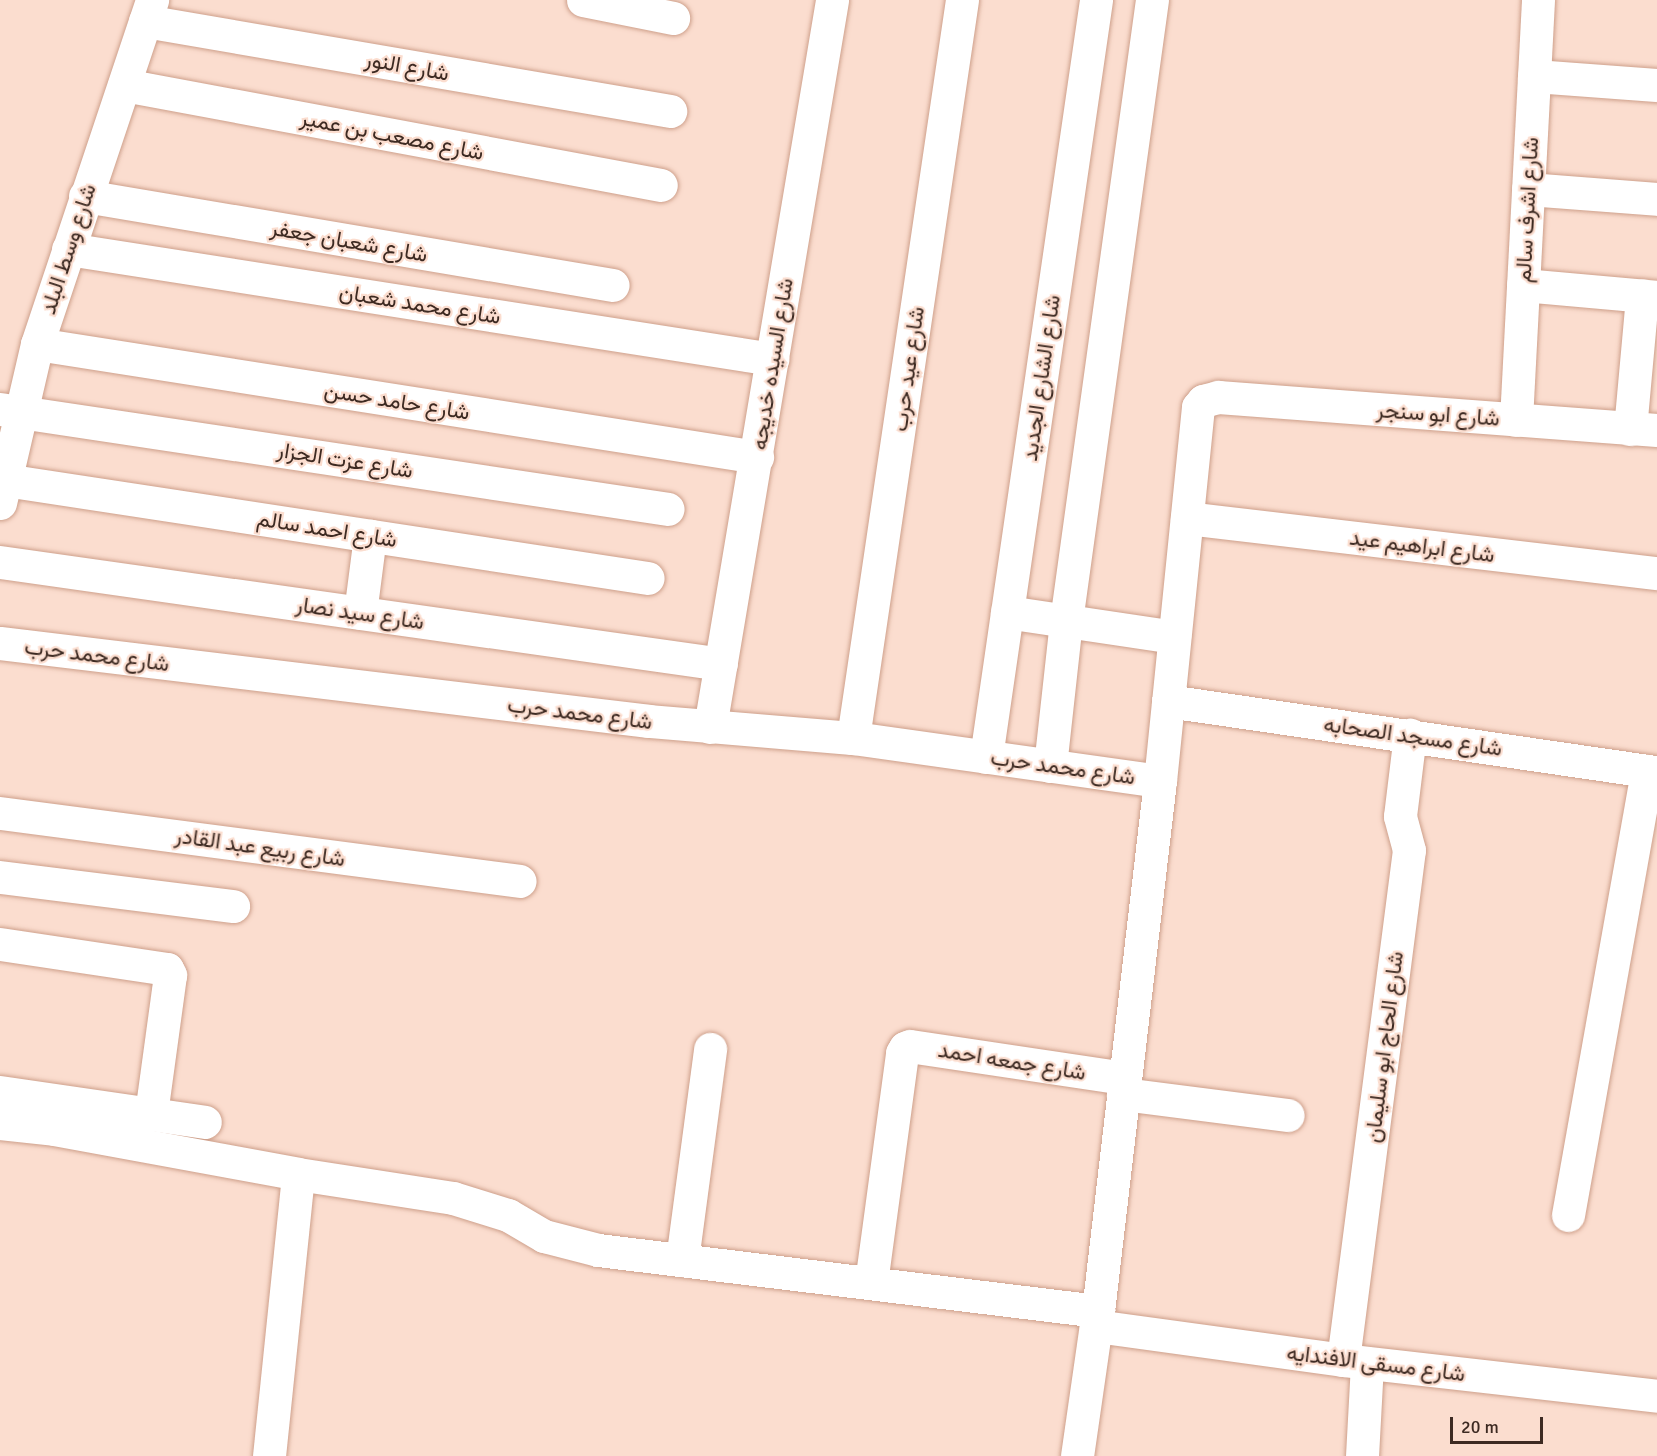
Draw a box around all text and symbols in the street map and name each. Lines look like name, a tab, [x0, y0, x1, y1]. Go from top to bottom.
street label: شارع النور	[363, 46, 451, 86]
street label: شارع مصعب بن عمير	[298, 104, 486, 166]
street label: شارع اشرف سالم	[1510, 136, 1544, 284]
street label: شارع وسط البلد	[34, 180, 102, 318]
street label: شارع شعبان جعفر	[268, 214, 430, 268]
street label: شارع السيده خديجه	[745, 276, 799, 452]
street label: شارع محمد شعبان	[337, 278, 503, 330]
street label: شارع الشارع الجديد	[1016, 293, 1066, 463]
street label: شارع عيد حرب	[886, 305, 930, 433]
street label: شارع حامد حسن	[322, 376, 472, 426]
street label: شارع ابو سنجر	[1375, 397, 1501, 431]
street label: شارع عزت الجزار	[275, 436, 415, 484]
street label: شارع احمد سالم	[255, 505, 399, 553]
street label: شارع ابراهيم عيد	[1348, 524, 1496, 568]
street label: شارع سيد نصار	[294, 591, 426, 635]
street label: شارع محمد حرب	[23, 633, 171, 677]
street label: شارع محمد حرب	[506, 691, 654, 735]
street label: شارع مسجد الصحابه	[1322, 710, 1504, 762]
street label: شارع محمد حرب	[989, 744, 1137, 790]
street label: شارع ربيع عبد القادر	[173, 822, 347, 872]
street label: شارع الحاج ابو سليمان	[1359, 950, 1409, 1144]
street label: شارع جمعه احمد	[936, 1036, 1088, 1086]
street label: شارع مسقى الافندايه	[1285, 1339, 1467, 1387]
scale bar	[1453, 1405, 1546, 1443]
text: 20 m	[1461, 1416, 1499, 1438]

